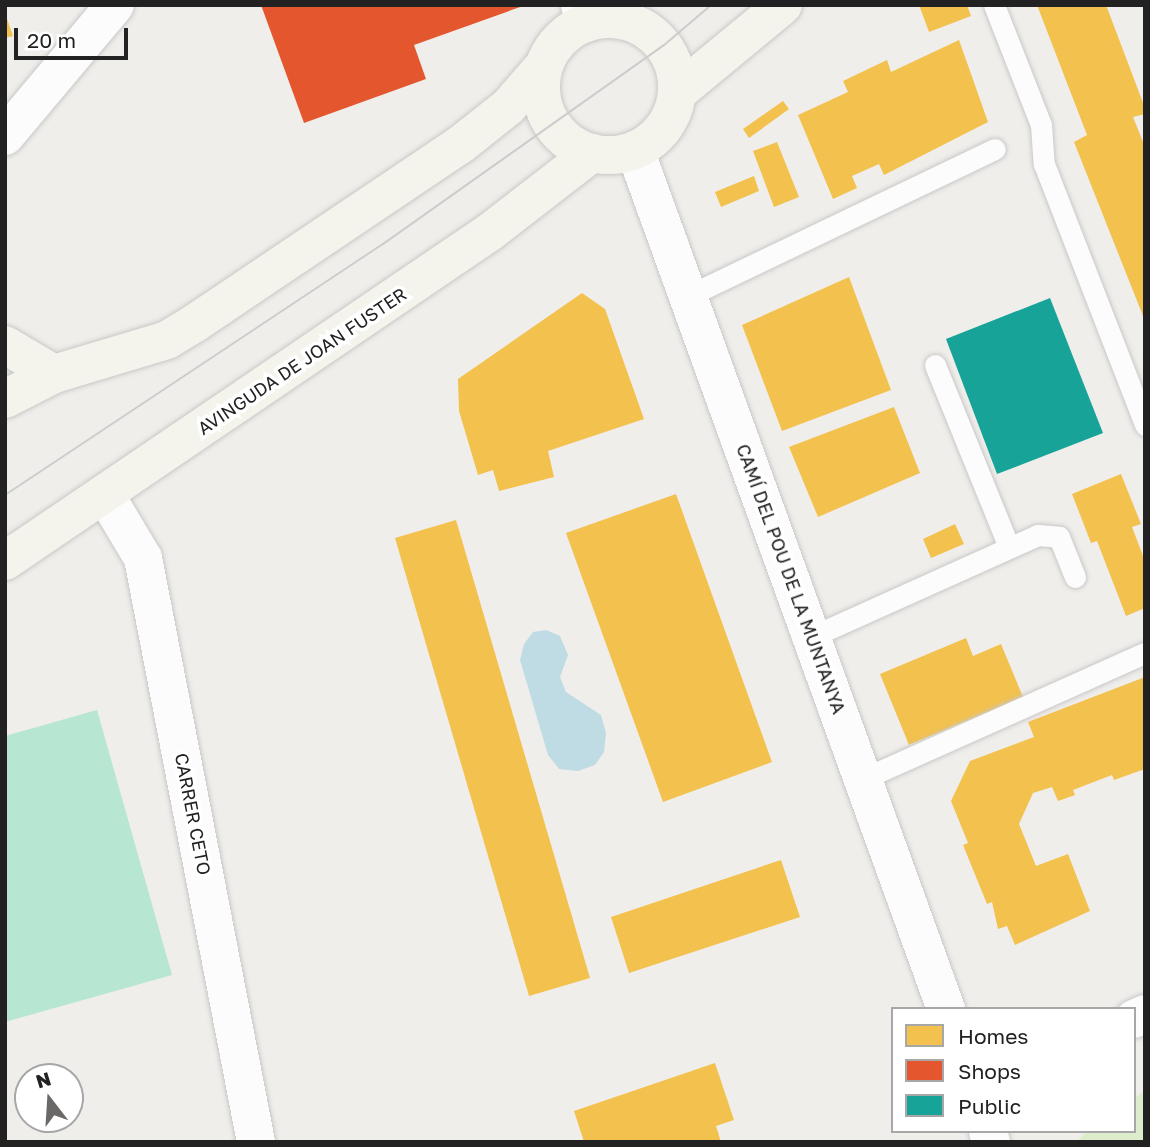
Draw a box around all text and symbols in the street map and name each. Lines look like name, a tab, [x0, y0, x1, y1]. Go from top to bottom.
scale bar	[18, 14, 131, 58]
text: 20 m	[27, 27, 76, 53]
street label: AVINGUDA DE JOAN FUSTER	[193, 283, 411, 439]
street label: CAMÍ DEL POU DE LA MUNTANYA	[732, 441, 850, 717]
street label: CARRER CETO	[171, 751, 215, 877]
legend	[891, 1007, 1136, 1133]
text: Homes	[958, 1023, 1028, 1049]
text: Shops	[958, 1058, 1021, 1084]
north arrow	[14, 1063, 84, 1133]
text: N	[33, 1066, 54, 1092]
text: Public	[958, 1093, 1021, 1119]

